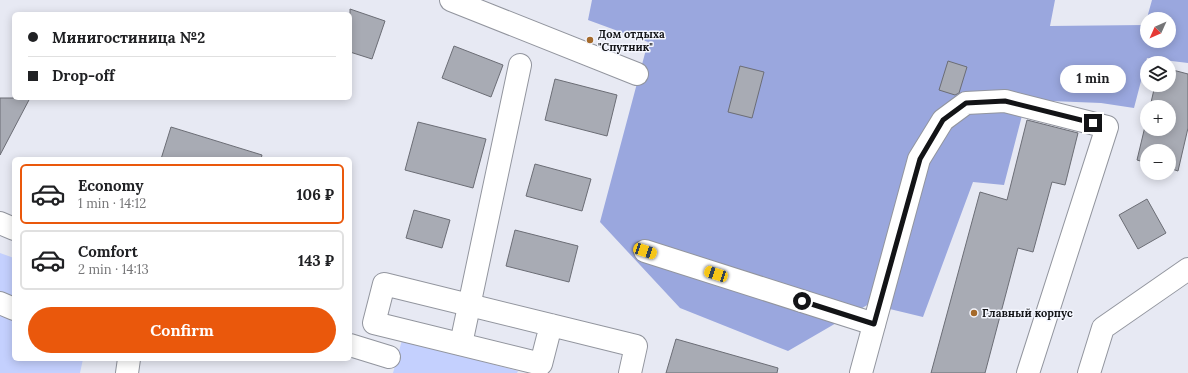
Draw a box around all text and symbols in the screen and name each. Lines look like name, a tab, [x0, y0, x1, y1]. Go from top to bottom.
north arrow	[1140, 12, 1176, 48]
map controls	[1140, 12, 1176, 180]
place label: Дом отдыха "Спутник"	[598, 27, 665, 54]
text: Минигостиница №2	[52, 28, 205, 47]
marker: Дом отдыха "Спутник"	[585, 35, 595, 45]
button: layers	[1140, 56, 1176, 92]
callout: 1 min	[1060, 65, 1126, 93]
text: Drop-off	[52, 66, 114, 85]
text: 1 min	[1076, 70, 1110, 87]
button: +	[1140, 100, 1176, 136]
route end	[1084, 114, 1102, 132]
button: −	[1140, 144, 1176, 180]
icon: car	[30, 176, 66, 212]
text: Economy	[78, 176, 143, 195]
text: 106 ₽	[297, 185, 334, 204]
text: 1 min · 14:12	[78, 195, 146, 212]
icon: car	[30, 242, 66, 278]
text: Comfort	[78, 242, 138, 261]
car	[632, 242, 658, 260]
text: 143 ₽	[298, 251, 334, 270]
text: 2 min · 14:13	[78, 261, 149, 278]
car	[703, 265, 729, 283]
route start	[793, 292, 811, 310]
place label: Главный корпус	[982, 306, 1073, 320]
button: Confirm	[28, 307, 336, 353]
marker: Главный корпус	[969, 308, 979, 318]

